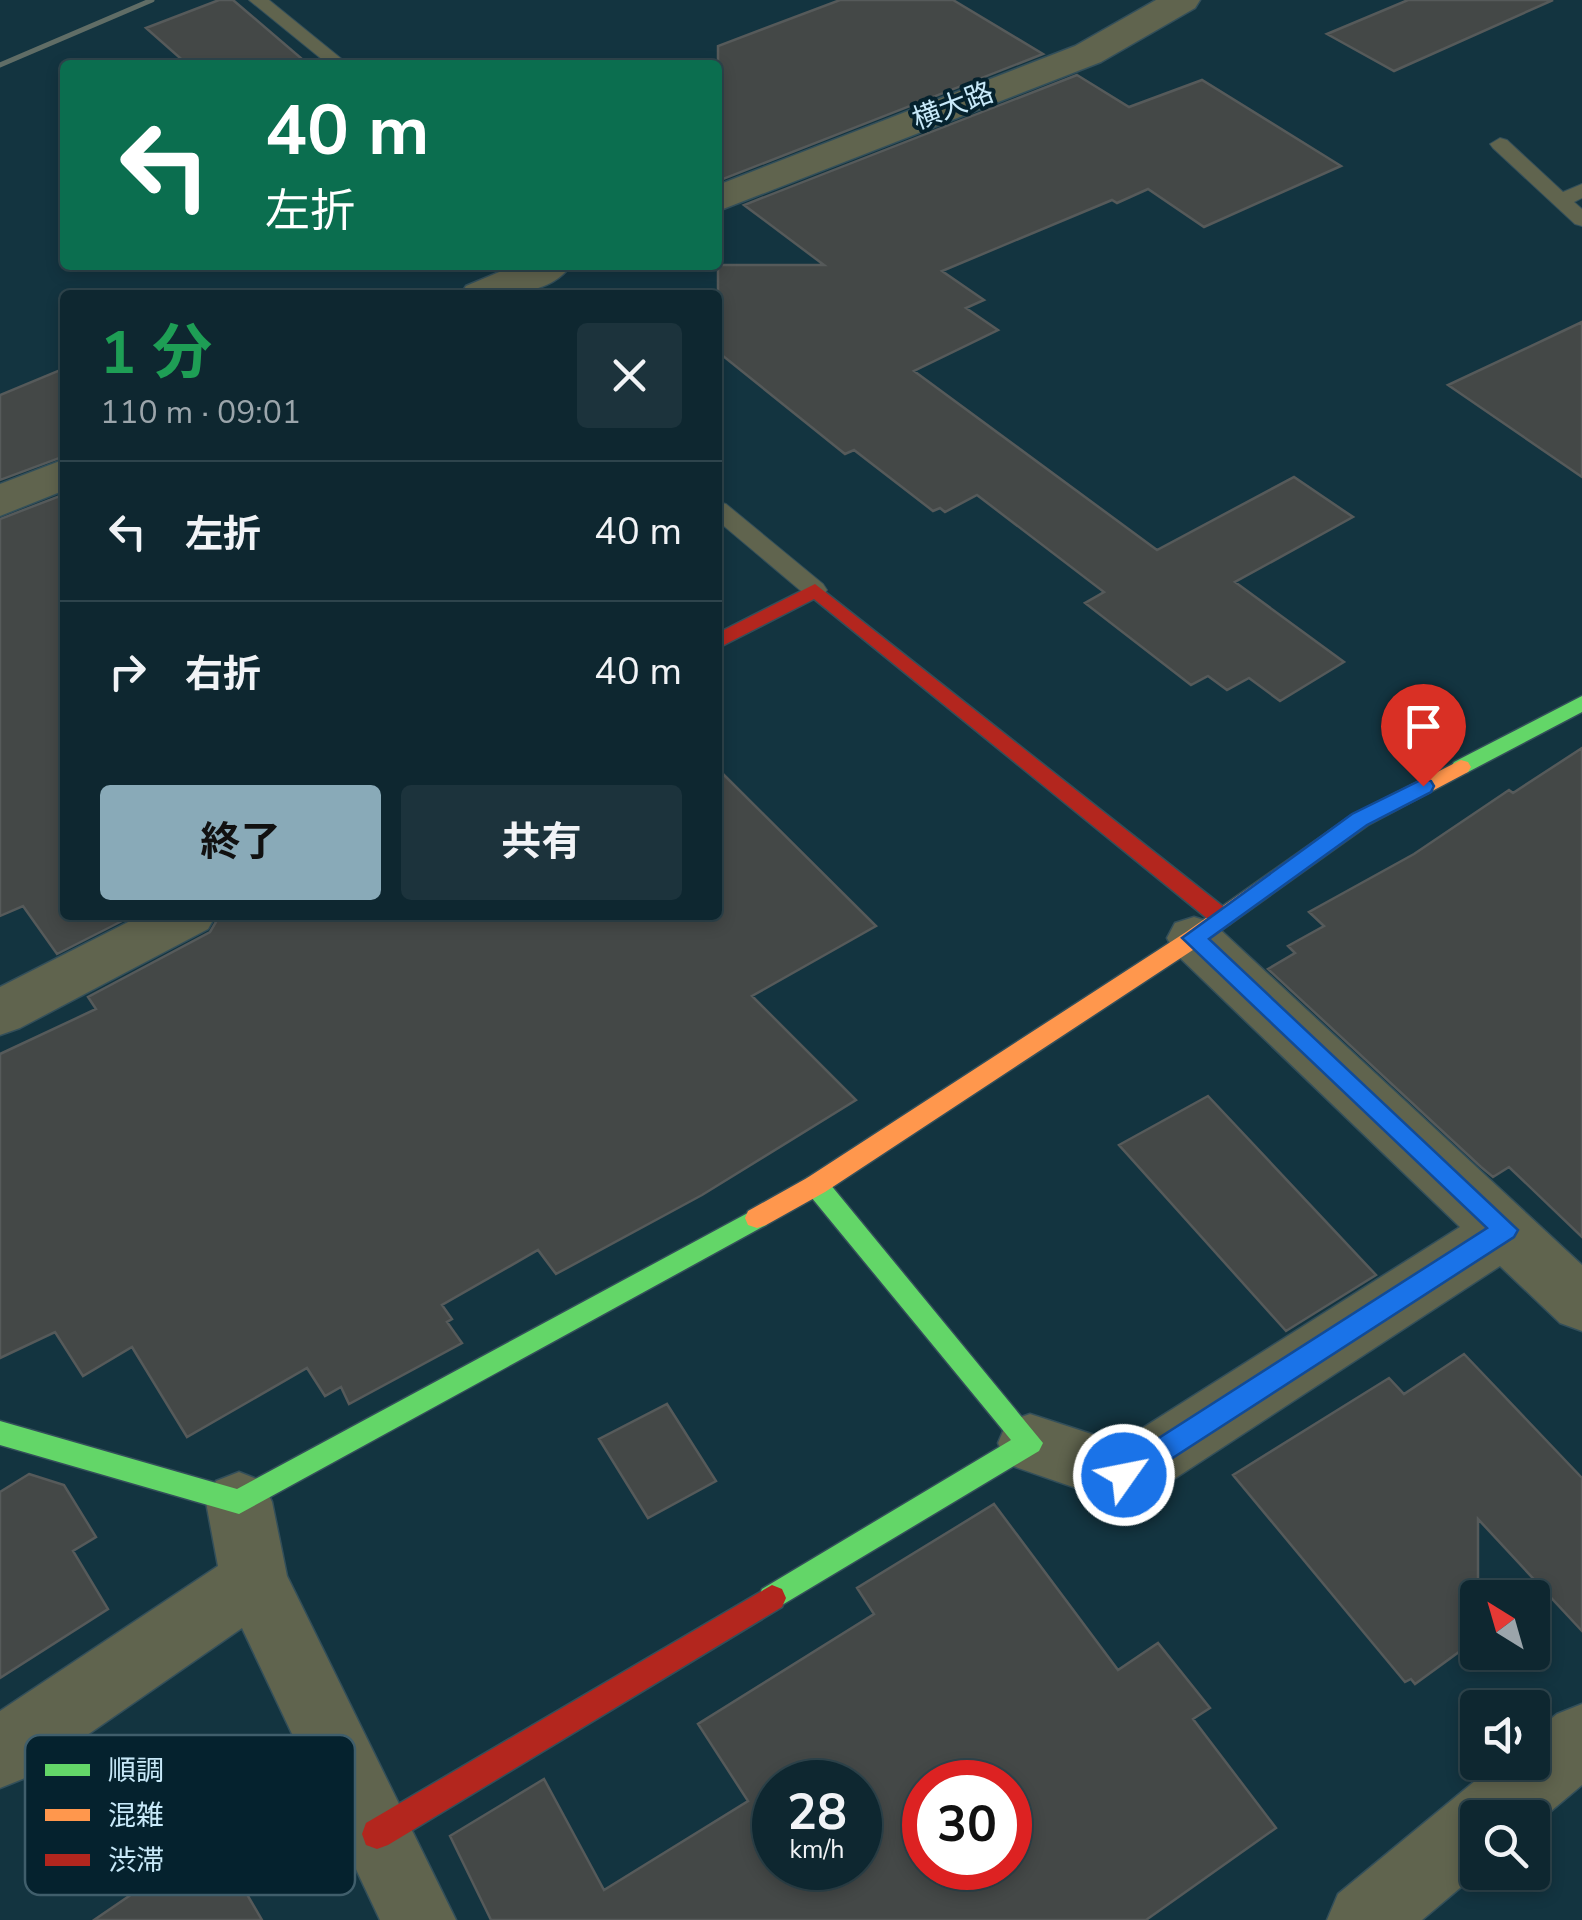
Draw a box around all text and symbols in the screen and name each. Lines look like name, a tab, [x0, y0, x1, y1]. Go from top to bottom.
street label: 横大路	[907, 73, 999, 139]
text: 40 m	[265, 83, 429, 179]
icon: left	[100, 100, 230, 230]
text: 左折	[265, 181, 355, 242]
text: 1 分	[100, 312, 212, 394]
button: close	[577, 323, 682, 428]
text: 110 m · 09:01	[100, 391, 301, 434]
icon: left	[100, 504, 155, 559]
text: 40 m	[594, 506, 682, 557]
text: 左折	[185, 509, 261, 560]
icon: right	[100, 644, 155, 699]
text: 40 m	[594, 646, 682, 697]
text: 右折	[185, 649, 261, 700]
pin	[1381, 684, 1466, 787]
icon: arrive	[1396, 699, 1451, 754]
button: 終了	[100, 785, 381, 900]
button: 共有	[401, 785, 682, 900]
position arrow	[1072, 1423, 1176, 1527]
north arrow	[1460, 1580, 1550, 1670]
map controls	[1460, 1580, 1550, 1890]
button: sound	[1460, 1690, 1550, 1780]
legend	[25, 1735, 355, 1895]
text: 順調	[108, 1752, 164, 1790]
speed limit sign: 30	[902, 1760, 1032, 1890]
text: 28	[787, 1778, 847, 1847]
text: 混雑	[108, 1797, 164, 1835]
button: search	[1460, 1800, 1550, 1890]
text: km/h	[789, 1833, 845, 1867]
text: 渋滞	[108, 1842, 164, 1880]

